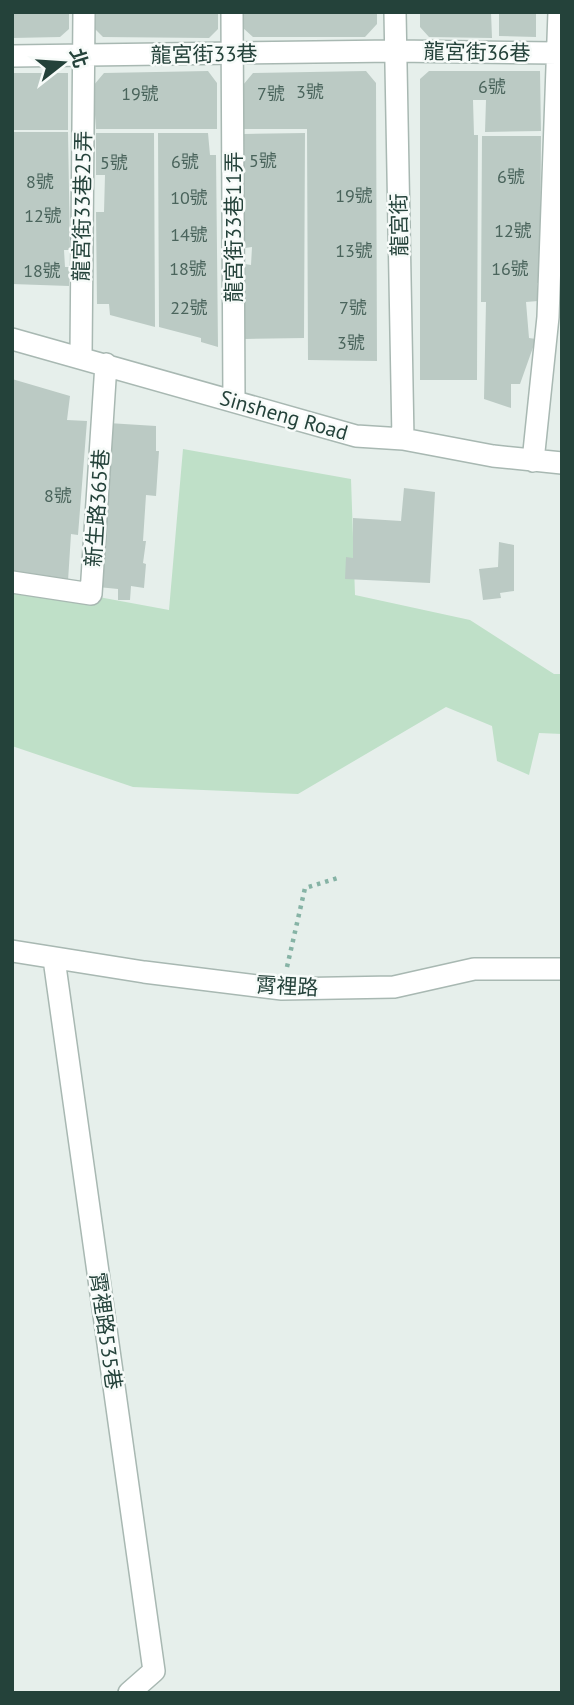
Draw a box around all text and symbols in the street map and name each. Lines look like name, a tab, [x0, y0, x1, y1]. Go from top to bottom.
north arrow	[28, 28, 98, 98]
street label: 龍宮街36巷	[423, 38, 531, 66]
street label: 龍宮街33巷	[150, 40, 258, 68]
text: 北	[65, 45, 94, 71]
house number: 6號	[478, 75, 506, 98]
house number: 3號	[296, 80, 324, 103]
house number: 19號	[121, 82, 159, 105]
house number: 7號	[257, 82, 285, 105]
street label: 龍宮街33巷25弄	[67, 130, 97, 282]
house number: 5號	[249, 149, 277, 172]
house number: 6號	[171, 150, 199, 173]
house number: 5號	[100, 151, 128, 174]
street label: 龍宮街33巷11弄	[220, 152, 247, 302]
house number: 6號	[497, 165, 525, 188]
house number: 8號	[26, 170, 54, 193]
house number: 19號	[335, 184, 373, 207]
house number: 10號	[170, 186, 208, 209]
street label: 龍宮街	[385, 193, 413, 257]
house number: 12號	[24, 204, 62, 227]
house number: 12號	[494, 219, 532, 242]
house number: 14號	[170, 223, 208, 246]
house number: 13號	[335, 239, 373, 262]
house number: 18號	[169, 257, 207, 280]
house number: 16號	[491, 257, 529, 280]
house number: 18號	[23, 259, 61, 282]
house number: 22號	[170, 296, 208, 319]
house number: 7號	[339, 296, 367, 319]
house number: 3號	[337, 331, 365, 354]
street label: Sinsheng Road	[217, 384, 351, 446]
street label: 新生路365巷	[79, 448, 115, 568]
house number: 8號	[44, 484, 72, 507]
street label: 霄裡路	[255, 971, 319, 1001]
street label: 霄裡路535巷	[84, 1271, 128, 1391]

